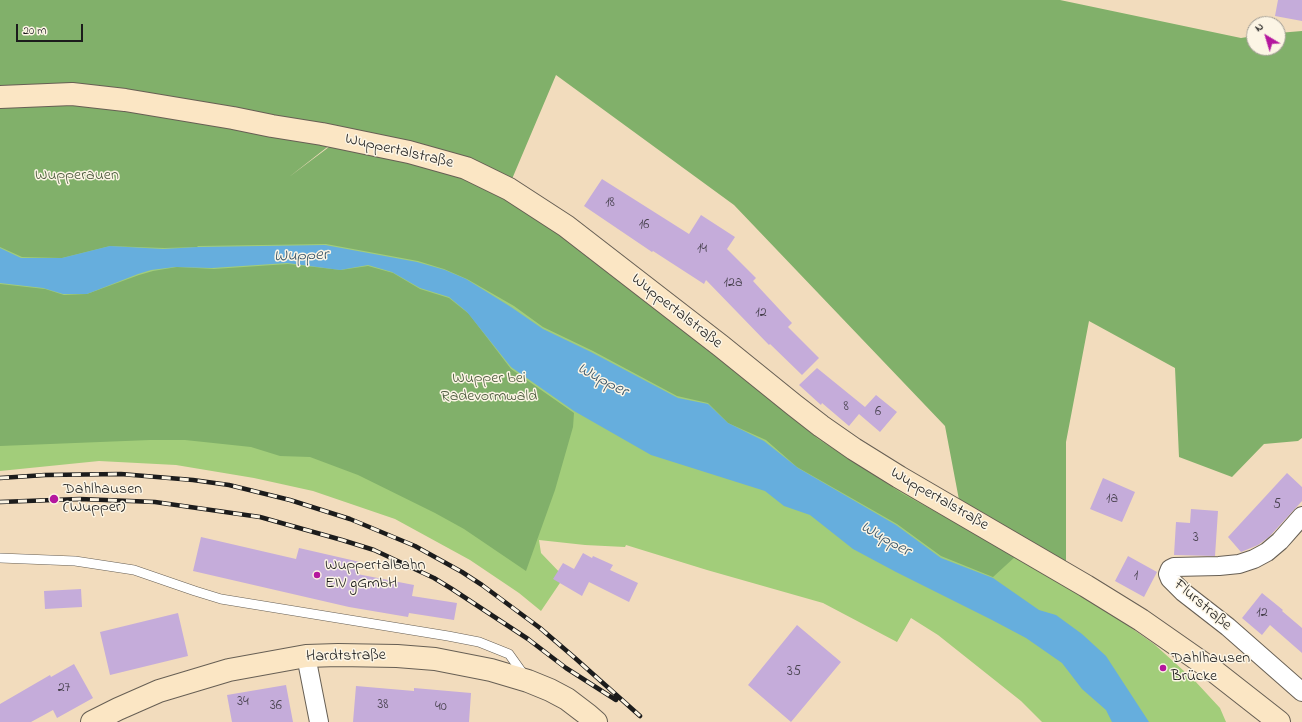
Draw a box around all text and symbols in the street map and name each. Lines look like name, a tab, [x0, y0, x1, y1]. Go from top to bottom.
scale bar	[18, 16, 85, 42]
north arrow	[1246, 16, 1286, 56]
text: N	[1251, 19, 1267, 36]
text: 20 m	[23, 22, 46, 40]
street label: Wuppertalstraße	[343, 130, 455, 174]
park label: Wupperauen	[35, 166, 119, 186]
house number: 18	[605, 196, 615, 212]
house number: 16	[639, 218, 649, 234]
house number: 14	[697, 242, 707, 258]
water label: Wupper	[274, 246, 328, 268]
street label: Wuppertalstraße	[627, 270, 725, 354]
house number: 12a	[724, 276, 742, 292]
house number: 12	[755, 306, 767, 322]
water label: Wupper	[573, 359, 631, 403]
park label: Wupper bei Radevormwald	[441, 369, 537, 407]
house number: 8	[843, 400, 849, 416]
house number: 6	[875, 405, 881, 421]
street label: Wuppertalstraße	[886, 464, 992, 536]
place label: Dahlhausen (Wupper)	[63, 480, 142, 518]
house number: 1a	[1106, 492, 1118, 508]
marker: Dahlhausen (Wupper)	[48, 493, 60, 505]
house number: 5	[1273, 498, 1281, 514]
water label: Wupper	[856, 518, 914, 562]
house number: 3	[1193, 531, 1199, 547]
place label: Wuppertalbahn EIV gGmbH	[325, 556, 425, 594]
house number: 1	[1134, 569, 1138, 585]
marker: Wuppertalbahn EIV gGmbH	[312, 570, 322, 580]
street label: Flurstraße	[1169, 576, 1235, 636]
house number: 12	[1256, 606, 1268, 622]
street label: Hardtstraße	[306, 647, 386, 667]
place label: Dahlhausen Brücke	[1171, 649, 1250, 687]
marker: Dahlhausen Brücke	[1158, 663, 1168, 673]
house number: 35	[787, 665, 801, 681]
house number: 27	[58, 681, 70, 697]
house number: 34	[237, 695, 249, 711]
house number: 38	[377, 698, 389, 714]
house number: 36	[270, 699, 282, 715]
house number: 40	[435, 700, 447, 716]

